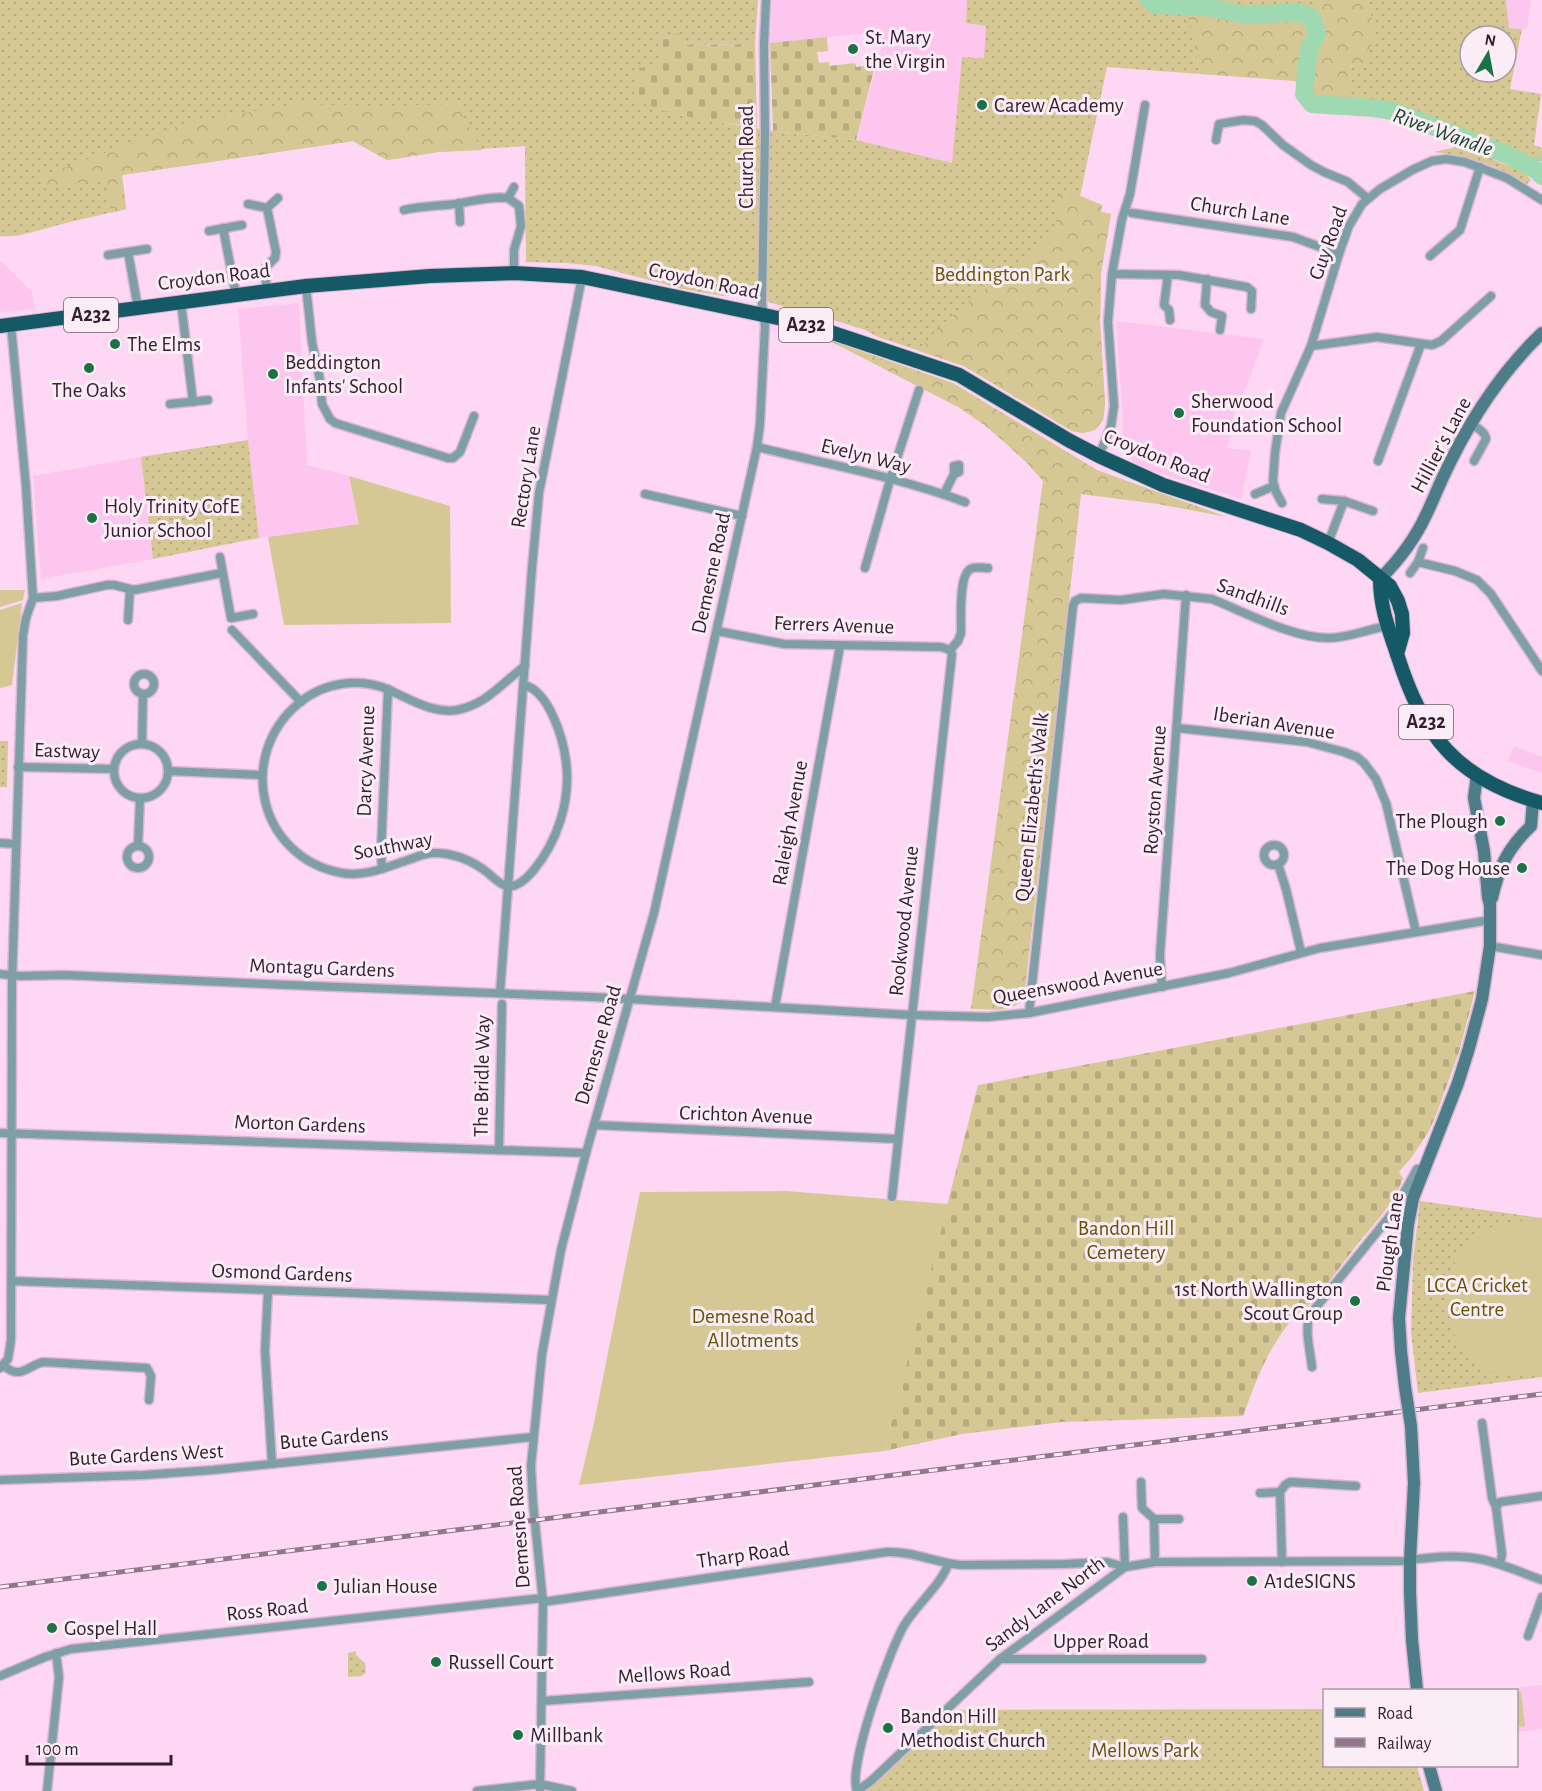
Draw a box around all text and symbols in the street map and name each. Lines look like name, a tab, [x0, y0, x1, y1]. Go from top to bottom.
north arrow	[1458, 24, 1518, 84]
place label: St. Mary the Virgin	[865, 27, 946, 72]
text: N	[1484, 31, 1497, 49]
marker: St. Mary the Virgin	[846, 42, 860, 56]
place label: Carew Academy	[994, 95, 1124, 116]
marker: Carew Academy	[975, 98, 989, 112]
water label: River Wandle	[1390, 104, 1496, 160]
street label: Church Road	[736, 105, 757, 209]
street label: Church Lane	[1189, 193, 1291, 229]
street label: Guy Road	[1305, 203, 1351, 283]
street label: Croydon Road	[647, 259, 762, 303]
street label: Croydon Road	[157, 260, 271, 294]
park label: Beddington Park	[934, 264, 1070, 285]
road number: A232	[64, 298, 118, 332]
road number: A232	[779, 308, 833, 342]
place label: The Elms	[127, 334, 201, 355]
marker: The Elms	[108, 337, 122, 351]
place label: Beddington Infants' School	[285, 352, 403, 397]
marker: The Oaks	[82, 361, 96, 375]
marker: Beddington Infants' School	[266, 367, 280, 381]
place label: The Oaks	[52, 380, 126, 401]
place label: Sherwood Foundation School	[1191, 391, 1342, 436]
street label: Hillier's Lane	[1407, 394, 1475, 496]
marker: Sherwood Foundation School	[1172, 406, 1186, 420]
street label: Rectory Lane	[508, 424, 544, 530]
street label: Croydon Road	[1101, 425, 1213, 487]
street label: Evelyn Way	[819, 435, 913, 477]
place label: Holy Trinity CofE Junior School	[104, 496, 239, 541]
street label: Demesne Road	[688, 510, 734, 635]
marker: Holy Trinity CofE Junior School	[85, 511, 99, 525]
street label: Sandhills	[1214, 574, 1292, 620]
street label: Ferrers Avenue	[773, 612, 895, 638]
street label: Iberian Avenue	[1212, 703, 1336, 743]
street label: Darcy Avenue	[354, 705, 378, 817]
road number: A232	[1399, 705, 1453, 739]
street label: Queen Elizabeth's Walk	[1012, 711, 1052, 903]
street label: Royston Avenue	[1140, 725, 1170, 855]
street label: Eastway	[34, 739, 100, 763]
street label: Raleigh Avenue	[769, 759, 811, 887]
place label: The Plough	[1396, 811, 1488, 832]
marker: The Plough	[1493, 814, 1507, 828]
street label: Southway	[352, 828, 434, 864]
street label: Rookwood Avenue	[886, 845, 922, 997]
place label: The Dog House	[1386, 858, 1510, 879]
marker: The Dog House	[1515, 861, 1529, 875]
street label: Montagu Gardens	[249, 955, 395, 981]
street label: Queenswood Avenue	[991, 958, 1165, 1008]
street label: Demesne Road	[571, 983, 625, 1107]
street label: The Bridle Way	[470, 1015, 494, 1137]
street label: Crichton Avenue	[679, 1102, 813, 1128]
street label: Morton Gardens	[234, 1111, 366, 1137]
street label: Plough Lane	[1373, 1191, 1407, 1293]
park label: Bandon Hill Cemetery	[1078, 1218, 1174, 1263]
street label: Osmond Gardens	[211, 1260, 353, 1286]
park label: LCCA Cricket Centre	[1426, 1275, 1528, 1320]
place label: 1st North Wallington Scout Group	[1175, 1279, 1343, 1324]
marker: 1st North Wallington Scout Group	[1348, 1294, 1362, 1308]
park label: Demesne Road Allotments	[691, 1306, 815, 1351]
street label: Bute Gardens	[279, 1423, 389, 1453]
street label: Bute Gardens West	[68, 1440, 224, 1470]
street label: Demesne Road	[504, 1465, 534, 1589]
street label: Tharp Road	[695, 1538, 791, 1572]
street label: Sandy Lane North	[981, 1552, 1109, 1656]
place label: A1deSIGNS	[1264, 1571, 1356, 1592]
marker: A1deSIGNS	[1245, 1574, 1259, 1588]
place label: Julian House	[334, 1576, 438, 1597]
marker: Julian House	[315, 1579, 329, 1593]
street label: Ross Road	[225, 1595, 309, 1625]
place label: Gospel Hall	[64, 1618, 157, 1639]
marker: Gospel Hall	[45, 1621, 59, 1635]
street label: Upper Road	[1053, 1631, 1149, 1652]
place label: Russell Court	[448, 1652, 554, 1673]
marker: Russell Court	[429, 1655, 443, 1669]
street label: Mellows Road	[617, 1659, 731, 1687]
legend	[1323, 1689, 1518, 1767]
text: Road	[1377, 1705, 1413, 1723]
place label: Bandon Hill Methodist Church	[900, 1706, 1046, 1751]
marker: Bandon Hill Methodist Church	[881, 1721, 895, 1735]
place label: Millbank	[530, 1725, 603, 1746]
scale bar	[27, 1728, 171, 1766]
marker: Millbank	[511, 1728, 525, 1742]
text: Railway	[1377, 1735, 1432, 1753]
park label: Mellows Park	[1091, 1740, 1199, 1761]
text: 100 m	[36, 1741, 79, 1759]

